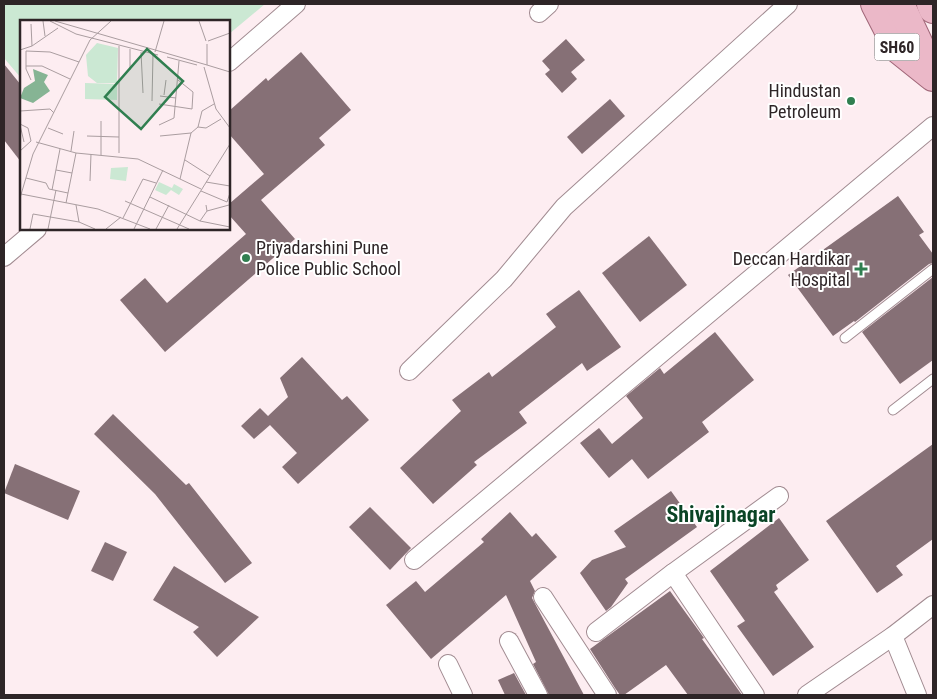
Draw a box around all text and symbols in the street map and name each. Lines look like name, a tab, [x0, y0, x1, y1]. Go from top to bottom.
inset map	[20, 20, 230, 230]
road number: SH60	[874, 34, 920, 61]
place label: Hindustan Petroleum	[768, 80, 841, 122]
marker: Hindustan Petroleum	[845, 95, 857, 107]
place label: Priyadarshini Pune Police Public School	[256, 237, 401, 279]
place label: Deccan Hardikar Hospital	[733, 248, 851, 290]
marker: Priyadarshini Pune Police Public School	[240, 252, 252, 264]
marker: Deccan Hardikar Hospital	[854, 262, 868, 276]
district label: Shivajinagar	[666, 502, 776, 527]

